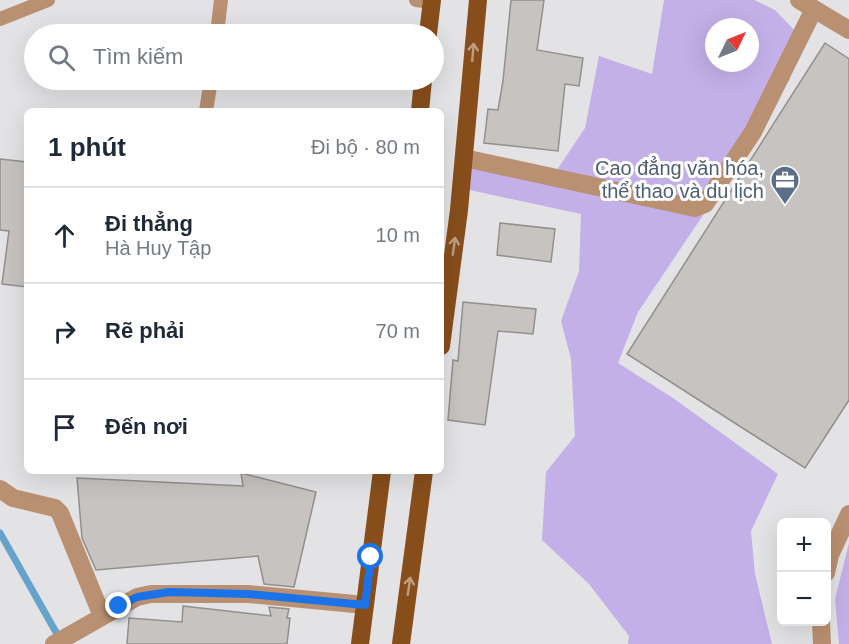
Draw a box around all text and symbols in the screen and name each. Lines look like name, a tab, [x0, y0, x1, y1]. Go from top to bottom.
north arrow	[705, 18, 759, 72]
search box	[24, 24, 444, 90]
icon: search	[45, 41, 78, 74]
one-way arrow	[468, 43, 479, 63]
text: Tìm kiếm	[93, 44, 183, 69]
text: 1 phút	[48, 132, 126, 162]
text: Đi bộ · 80 m	[311, 136, 420, 158]
place label: Cao đẳng văn hóa, thể thao và du lịch	[595, 156, 764, 202]
office icon: Cao đẳng văn hóa, thể thao và du lịch	[769, 164, 801, 206]
text: Đi thẳng	[105, 211, 193, 236]
icon: ahead	[48, 219, 81, 252]
text: 10 m	[376, 224, 420, 246]
text: Hà Huy Tập	[105, 237, 211, 259]
one-way arrow	[449, 237, 460, 257]
icon: right	[48, 315, 81, 348]
text: Rẽ phải	[105, 318, 184, 343]
text: 70 m	[376, 320, 420, 342]
icon: arrive	[48, 411, 81, 444]
text: Đến nơi	[105, 414, 188, 439]
map controls	[777, 518, 831, 626]
button: +	[777, 518, 831, 572]
route start	[357, 543, 383, 569]
button: −	[777, 572, 831, 626]
one-way arrow	[403, 577, 414, 596]
route end	[105, 592, 131, 618]

